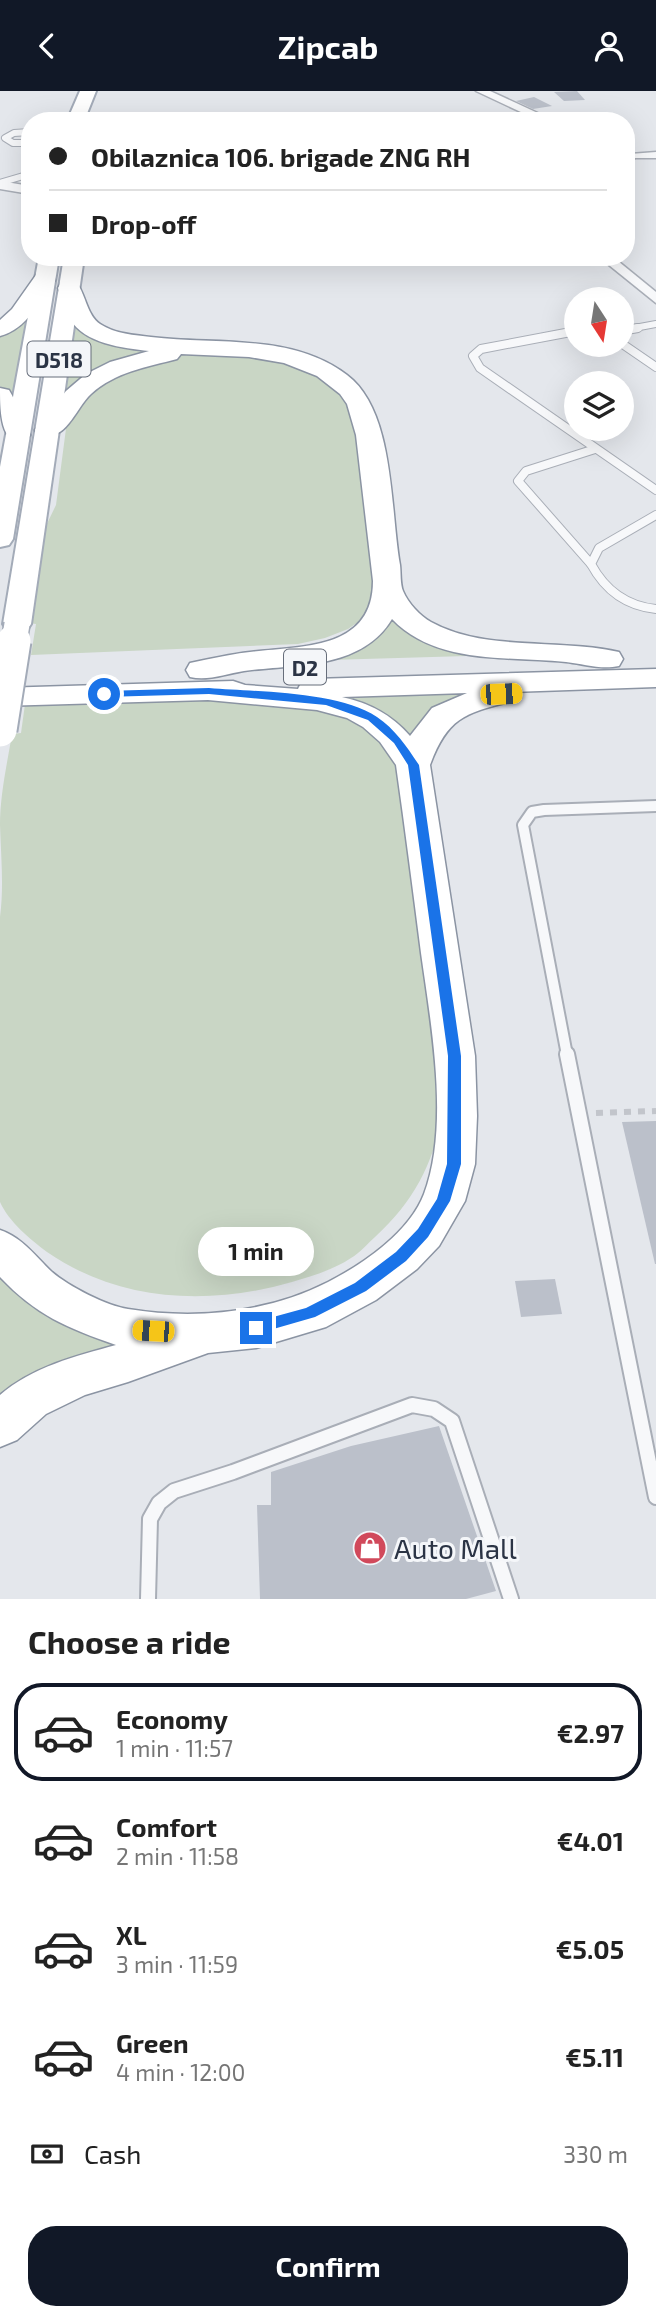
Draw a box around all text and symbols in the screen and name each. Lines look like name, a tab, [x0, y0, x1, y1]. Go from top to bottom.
icon: back	[28, 27, 66, 65]
text: Zipcab	[278, 27, 378, 65]
icon: person	[590, 27, 628, 65]
text: Obilaznica 106. brigade ZNG RH	[91, 141, 471, 172]
text: Drop-off	[91, 208, 196, 239]
north arrow	[564, 287, 634, 357]
map controls	[564, 287, 634, 441]
road number: D518	[28, 341, 90, 377]
button: layers	[564, 371, 634, 441]
road number: D2	[284, 649, 326, 685]
route start	[88, 678, 120, 710]
car	[480, 683, 523, 705]
callout: 1 min	[198, 1227, 314, 1275]
text: 1 min	[228, 1237, 284, 1265]
route end	[240, 1312, 272, 1344]
car	[132, 1319, 175, 1343]
shop icon: Auto Mall	[351, 1529, 389, 1567]
place label: Auto Mall	[394, 1531, 517, 1565]
text: Choose a ride	[28, 1622, 231, 1660]
icon: car	[32, 1701, 95, 1764]
text: Economy	[116, 1703, 228, 1734]
text: €2.97	[557, 1717, 624, 1748]
text: 1 min · 11:57	[116, 1734, 233, 1762]
icon: car	[32, 1809, 95, 1872]
text: Comfort	[116, 1811, 217, 1842]
text: €4.01	[557, 1825, 624, 1856]
text: 2 min · 11:58	[116, 1842, 239, 1870]
icon: car	[32, 1917, 95, 1980]
text: XL	[116, 1919, 147, 1950]
text: €5.05	[556, 1933, 624, 1964]
text: 3 min · 11:59	[116, 1950, 238, 1978]
icon: car	[32, 2025, 95, 2088]
text: Green	[116, 2027, 189, 2058]
text: €5.11	[565, 2041, 624, 2072]
text: 4 min · 12:00	[116, 2058, 245, 2086]
icon: cash	[28, 2135, 66, 2173]
text: Cash	[84, 2138, 141, 2169]
text: 330 m	[563, 2140, 628, 2168]
button: Confirm	[28, 2226, 628, 2306]

